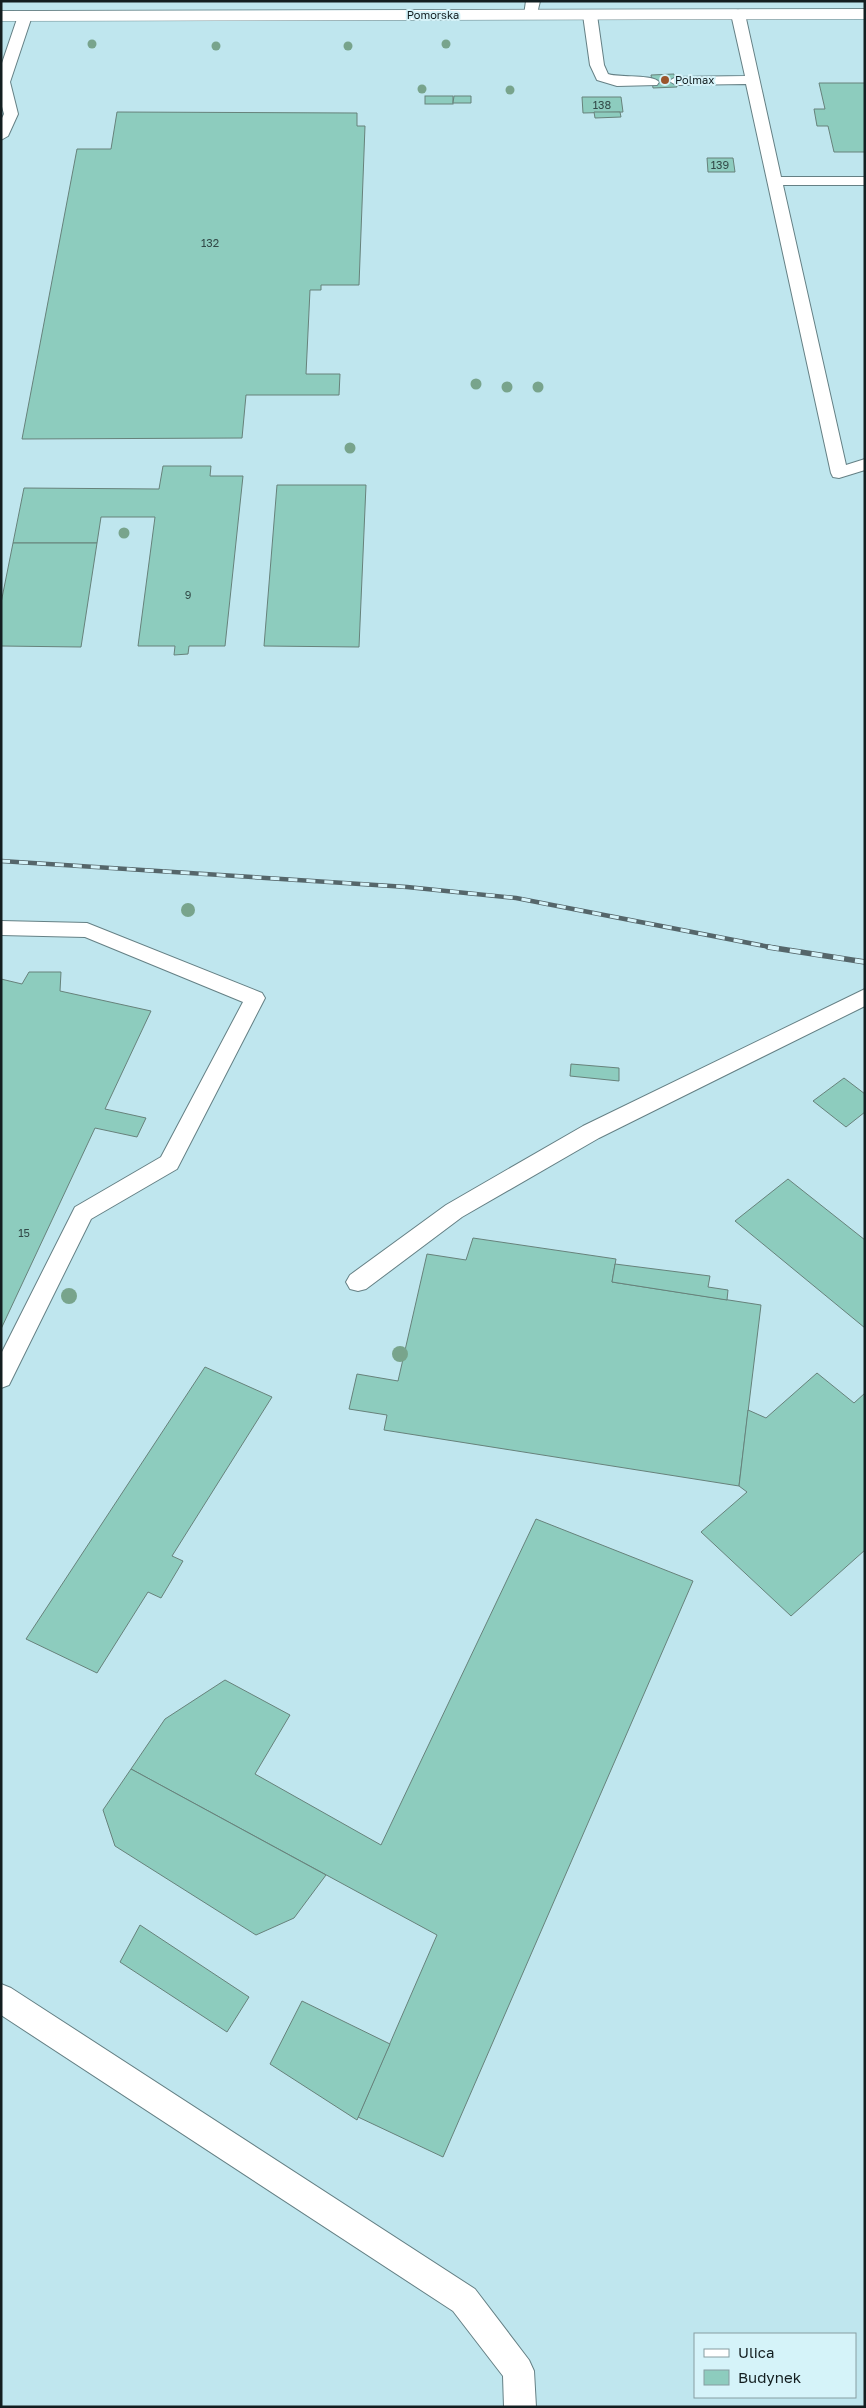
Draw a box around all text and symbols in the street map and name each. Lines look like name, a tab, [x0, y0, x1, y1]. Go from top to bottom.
street label: Pomorska	[407, 8, 459, 21]
place label: Polmax	[675, 73, 714, 86]
marker: Polmax	[659, 74, 671, 86]
house number: 138	[593, 98, 612, 111]
house number: 139	[711, 158, 729, 171]
house number: 132	[201, 236, 219, 249]
house number: 9	[185, 588, 191, 601]
house number: 15	[18, 1226, 30, 1239]
legend	[694, 2333, 856, 2398]
text: Ulica	[738, 2343, 774, 2361]
text: Budynek	[738, 2368, 802, 2386]

